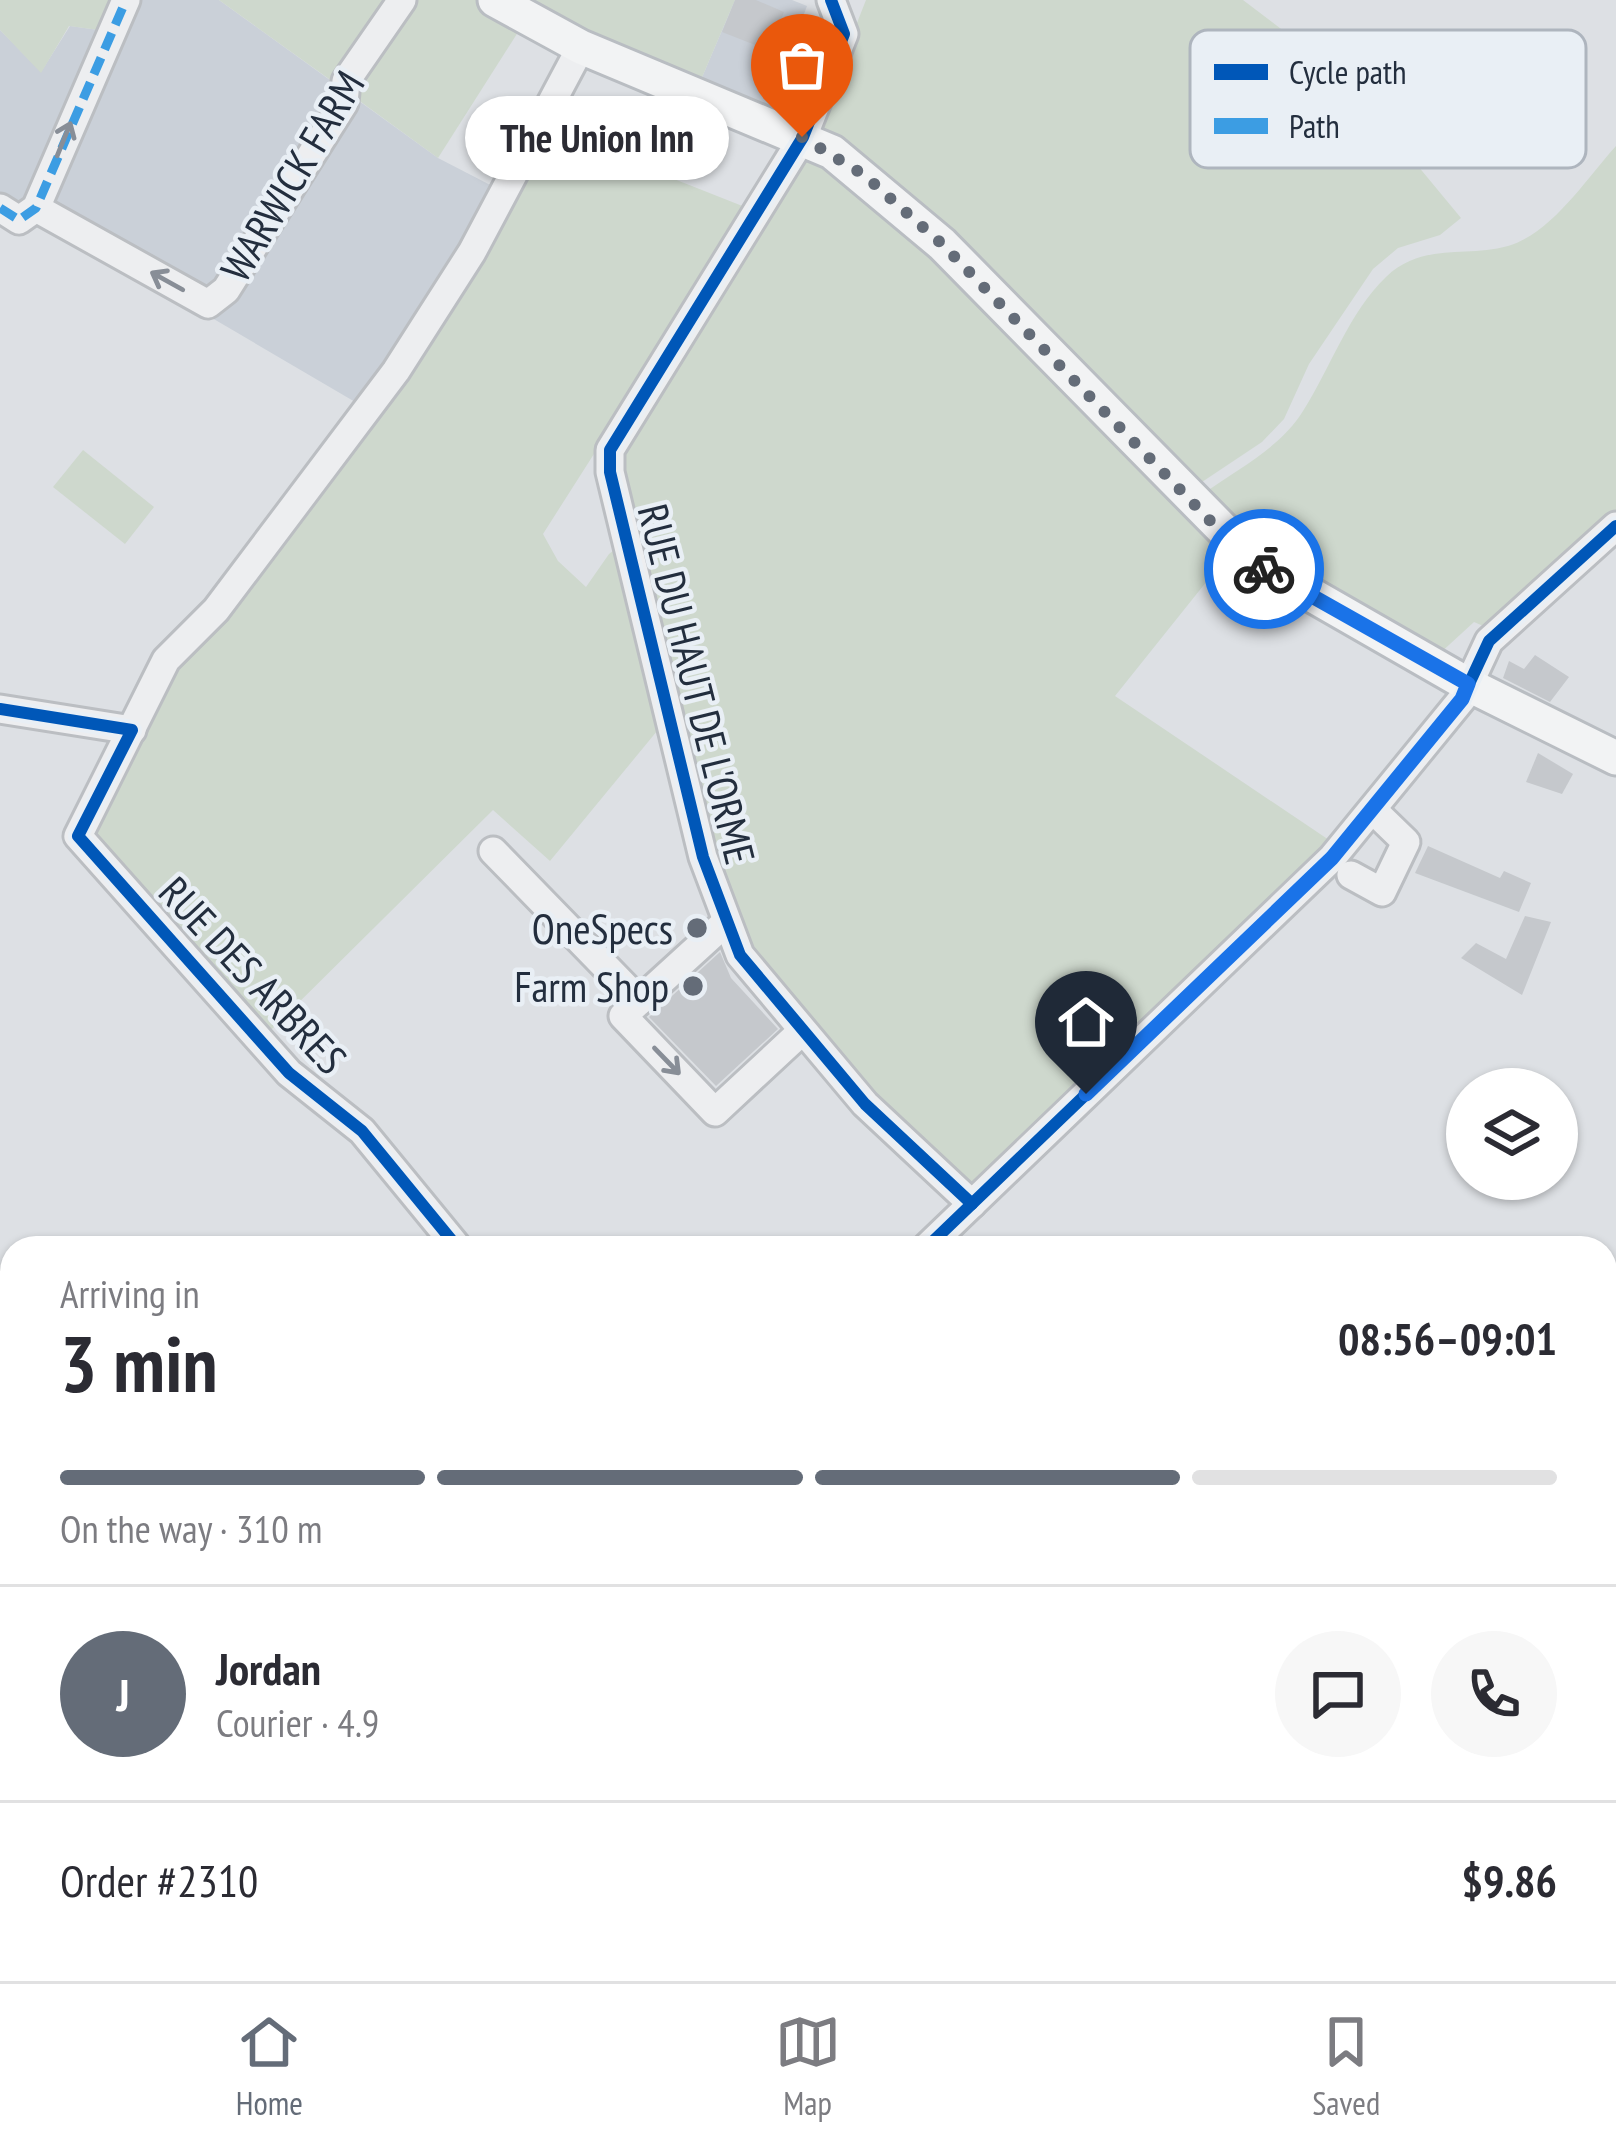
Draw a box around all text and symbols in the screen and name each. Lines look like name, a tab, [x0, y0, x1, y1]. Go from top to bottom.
pin	[751, 14, 853, 137]
legend	[1190, 30, 1586, 168]
icon: bag	[769, 32, 835, 98]
text: Cycle path	[1289, 50, 1407, 93]
street label: WARWICK FARM	[208, 61, 376, 291]
callout: The Union Inn	[466, 95, 730, 179]
text: Path	[1289, 104, 1340, 147]
text: The Union Inn	[500, 112, 694, 163]
one-way arrow	[55, 122, 76, 159]
one-way arrow	[151, 269, 186, 292]
street label: RUE DU HAUT DE L'ORME	[626, 498, 768, 870]
courier	[1204, 509, 1324, 629]
icon: bike	[1231, 536, 1297, 602]
street label: RUE DES ARBRES	[147, 865, 359, 1085]
place label: OneSpecs	[532, 901, 673, 956]
marker: OneSpecs	[684, 915, 710, 941]
place label: Farm Shop	[514, 959, 669, 1014]
pin	[1035, 971, 1137, 1094]
marker: Farm Shop	[680, 973, 706, 999]
icon: home	[1053, 989, 1119, 1055]
one-way arrow	[652, 1046, 680, 1076]
map controls	[1446, 1068, 1578, 1200]
button: layers	[1446, 1068, 1578, 1200]
text: Arriving in	[60, 1268, 200, 1319]
text: 08:56–09:01	[1338, 1309, 1557, 1367]
text: 3 min	[60, 1313, 218, 1414]
text: On the way · 310 m	[60, 1503, 322, 1554]
button: chat	[1275, 1631, 1401, 1757]
button: phone	[1431, 1631, 1557, 1757]
text: Jordan	[216, 1639, 321, 1697]
text: J	[116, 1665, 130, 1723]
text: Courier · 4.9	[216, 1697, 379, 1748]
text: Order #2310	[60, 1851, 258, 1909]
text: $9.86	[1461, 1851, 1557, 1909]
tab: Home	[236, 2009, 303, 2124]
tab: Map	[775, 2009, 841, 2124]
tab: Saved	[1312, 2009, 1380, 2124]

